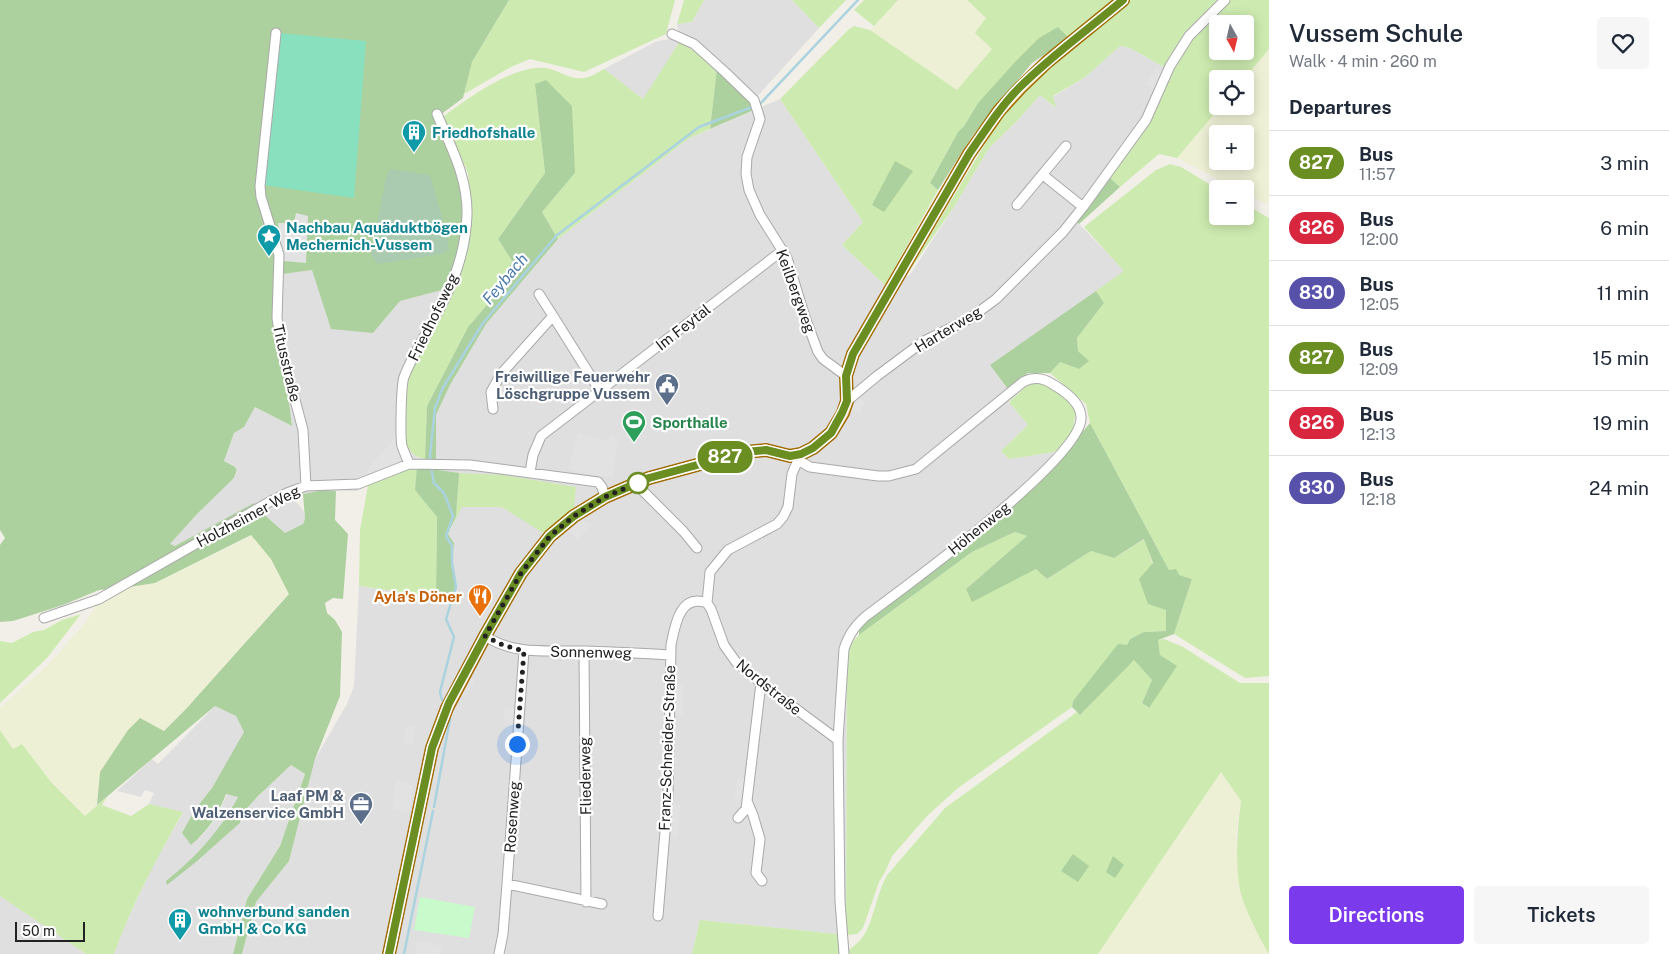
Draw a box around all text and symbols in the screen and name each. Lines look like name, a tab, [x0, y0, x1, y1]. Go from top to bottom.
north arrow	[1209, 15, 1254, 60]
map controls	[1209, 15, 1254, 225]
button: heart	[1597, 17, 1649, 69]
text: Vussem Schule	[1289, 19, 1463, 47]
text: Walk · 4 min · 260 m	[1289, 52, 1437, 71]
button: locate	[1209, 70, 1254, 115]
text: Departures	[1289, 96, 1392, 118]
building icon: Friedhofshalle	[401, 119, 427, 153]
place label: Friedhofshalle	[432, 124, 536, 141]
button: +	[1209, 125, 1254, 170]
text: Bus	[1359, 143, 1393, 165]
text: 827	[1299, 152, 1334, 173]
text: 3 min	[1600, 152, 1649, 174]
text: 11:57	[1359, 165, 1396, 184]
button: −	[1209, 180, 1254, 225]
text: Bus	[1359, 208, 1394, 230]
text: 826	[1299, 217, 1334, 238]
text: 6 min	[1600, 217, 1649, 239]
place label: Nachbau Aquäduktbögen Mechernich-Vussem	[286, 219, 468, 253]
place icon: Nachbau Aquäduktbögen Mechernich-Vussem	[256, 223, 282, 257]
text: 12:00	[1359, 230, 1399, 249]
street label: Keilbergweg	[773, 247, 819, 335]
water label: Feybach	[478, 250, 532, 308]
street label: Friedhofsweg	[404, 270, 462, 364]
text: Bus	[1360, 273, 1394, 295]
text: 830	[1299, 282, 1335, 303]
text: 11 min	[1597, 282, 1649, 304]
text: 12:05	[1360, 295, 1399, 314]
street label: Im Feytal	[652, 300, 714, 354]
street label: Harterweg	[912, 302, 984, 356]
street label: Titusstraße	[270, 323, 304, 403]
text: Bus	[1359, 338, 1393, 360]
text: 827	[1299, 347, 1334, 368]
text: 15 min	[1592, 347, 1649, 369]
text: 12:09	[1359, 360, 1398, 379]
place label: Freiwillige Feuerwehr Löschgruppe Vussem	[495, 368, 650, 402]
public building icon: Freiwillige Feuerwehr Löschgruppe Vussem	[654, 372, 680, 406]
text: Bus	[1359, 403, 1394, 425]
sports icon: Sporthalle	[621, 409, 647, 443]
text: 826	[1299, 412, 1334, 433]
text: 19 min	[1593, 412, 1649, 434]
place label: Sporthalle	[652, 414, 728, 431]
text: 12:13	[1359, 425, 1396, 444]
line badge: 827	[696, 441, 754, 473]
text: 827	[708, 446, 742, 467]
text: Bus	[1360, 468, 1394, 490]
unlabelled marker	[627, 472, 649, 494]
text: 830	[1299, 477, 1335, 498]
text: 24 min	[1589, 477, 1649, 499]
street label: Holzheimer Weg	[193, 482, 303, 550]
text: 12:18	[1360, 490, 1396, 509]
street label: Höhenweg	[945, 498, 1013, 558]
restaurant icon: Ayla's Döner	[467, 583, 493, 617]
place label: Ayla's Döner	[374, 588, 462, 605]
street label: Sonnenweg	[550, 643, 632, 661]
street label: Nordstraße	[733, 656, 805, 718]
street label: Franz-Schneider-Straße	[656, 665, 678, 831]
your location	[505, 732, 530, 757]
street label: Fliederweg	[576, 737, 594, 815]
street label: Rosenweg	[501, 780, 523, 854]
place label: Laaf PM & Walzenservice GmbH	[192, 787, 344, 821]
office icon: Laaf PM & Walzenservice GmbH	[348, 791, 374, 825]
button: Directions	[1289, 886, 1464, 944]
button: Tickets	[1474, 886, 1649, 944]
place label: wohnverbund sanden GmbH & Co KG	[198, 903, 350, 937]
building icon: wohnverbund sanden GmbH & Co KG	[167, 907, 193, 941]
scale bar	[15, 919, 85, 942]
text: 50 m	[22, 923, 55, 939]

